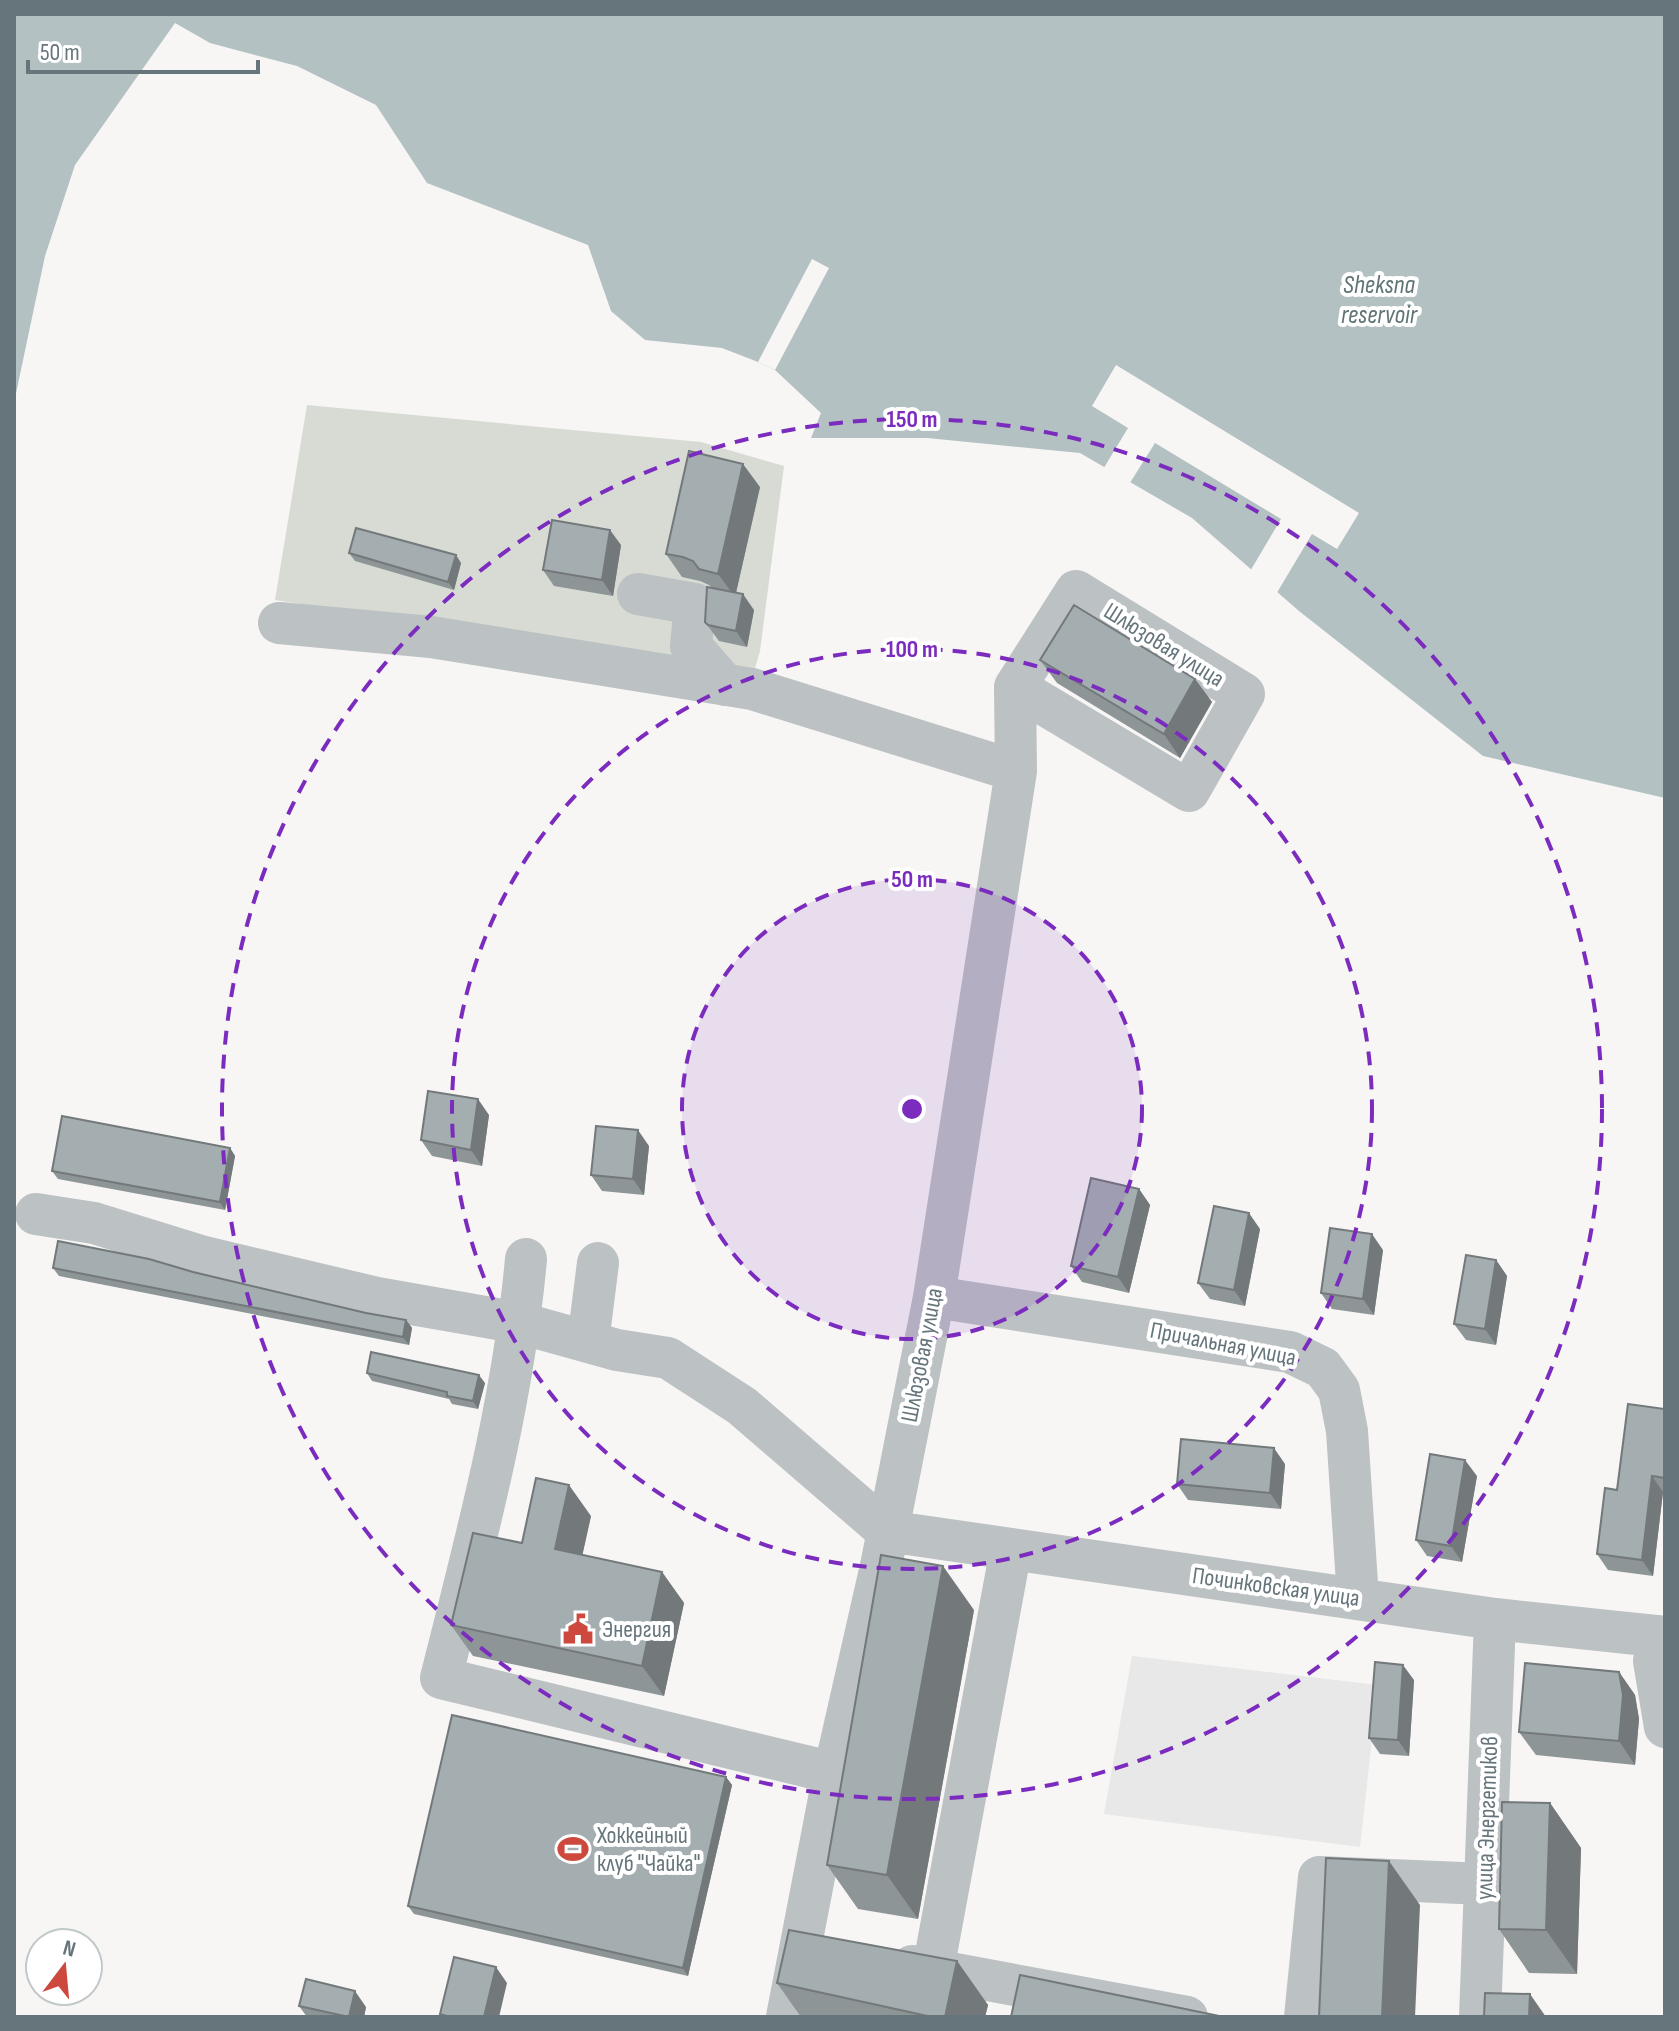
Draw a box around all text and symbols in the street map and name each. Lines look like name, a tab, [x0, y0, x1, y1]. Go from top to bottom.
scale bar	[28, 24, 258, 74]
text: 50 m	[40, 38, 80, 67]
water label: Sheksna reservoir	[1341, 270, 1419, 331]
text: 150 m	[886, 405, 938, 434]
street label: Шлюзовая улица	[1099, 597, 1229, 693]
text: 100 m	[886, 635, 938, 664]
text: 50 m	[891, 865, 933, 894]
centre of rings	[898, 1095, 926, 1123]
street label: Шлюзовая улица	[895, 1285, 949, 1425]
street label: Причальная улица	[1148, 1316, 1298, 1372]
street label: Починковская улица	[1191, 1561, 1361, 1613]
public building icon: Энергия	[561, 1612, 595, 1646]
place label: Энергия	[602, 1615, 671, 1644]
street label: улица Энергетиков	[1470, 1735, 1504, 1901]
place label: Хоккейный клуб "Чайка"	[596, 1821, 701, 1878]
sports icon: Хоккейный клуб "Чайка"	[556, 1832, 590, 1866]
north arrow	[24, 1927, 104, 2007]
text: N	[60, 1935, 78, 1964]

